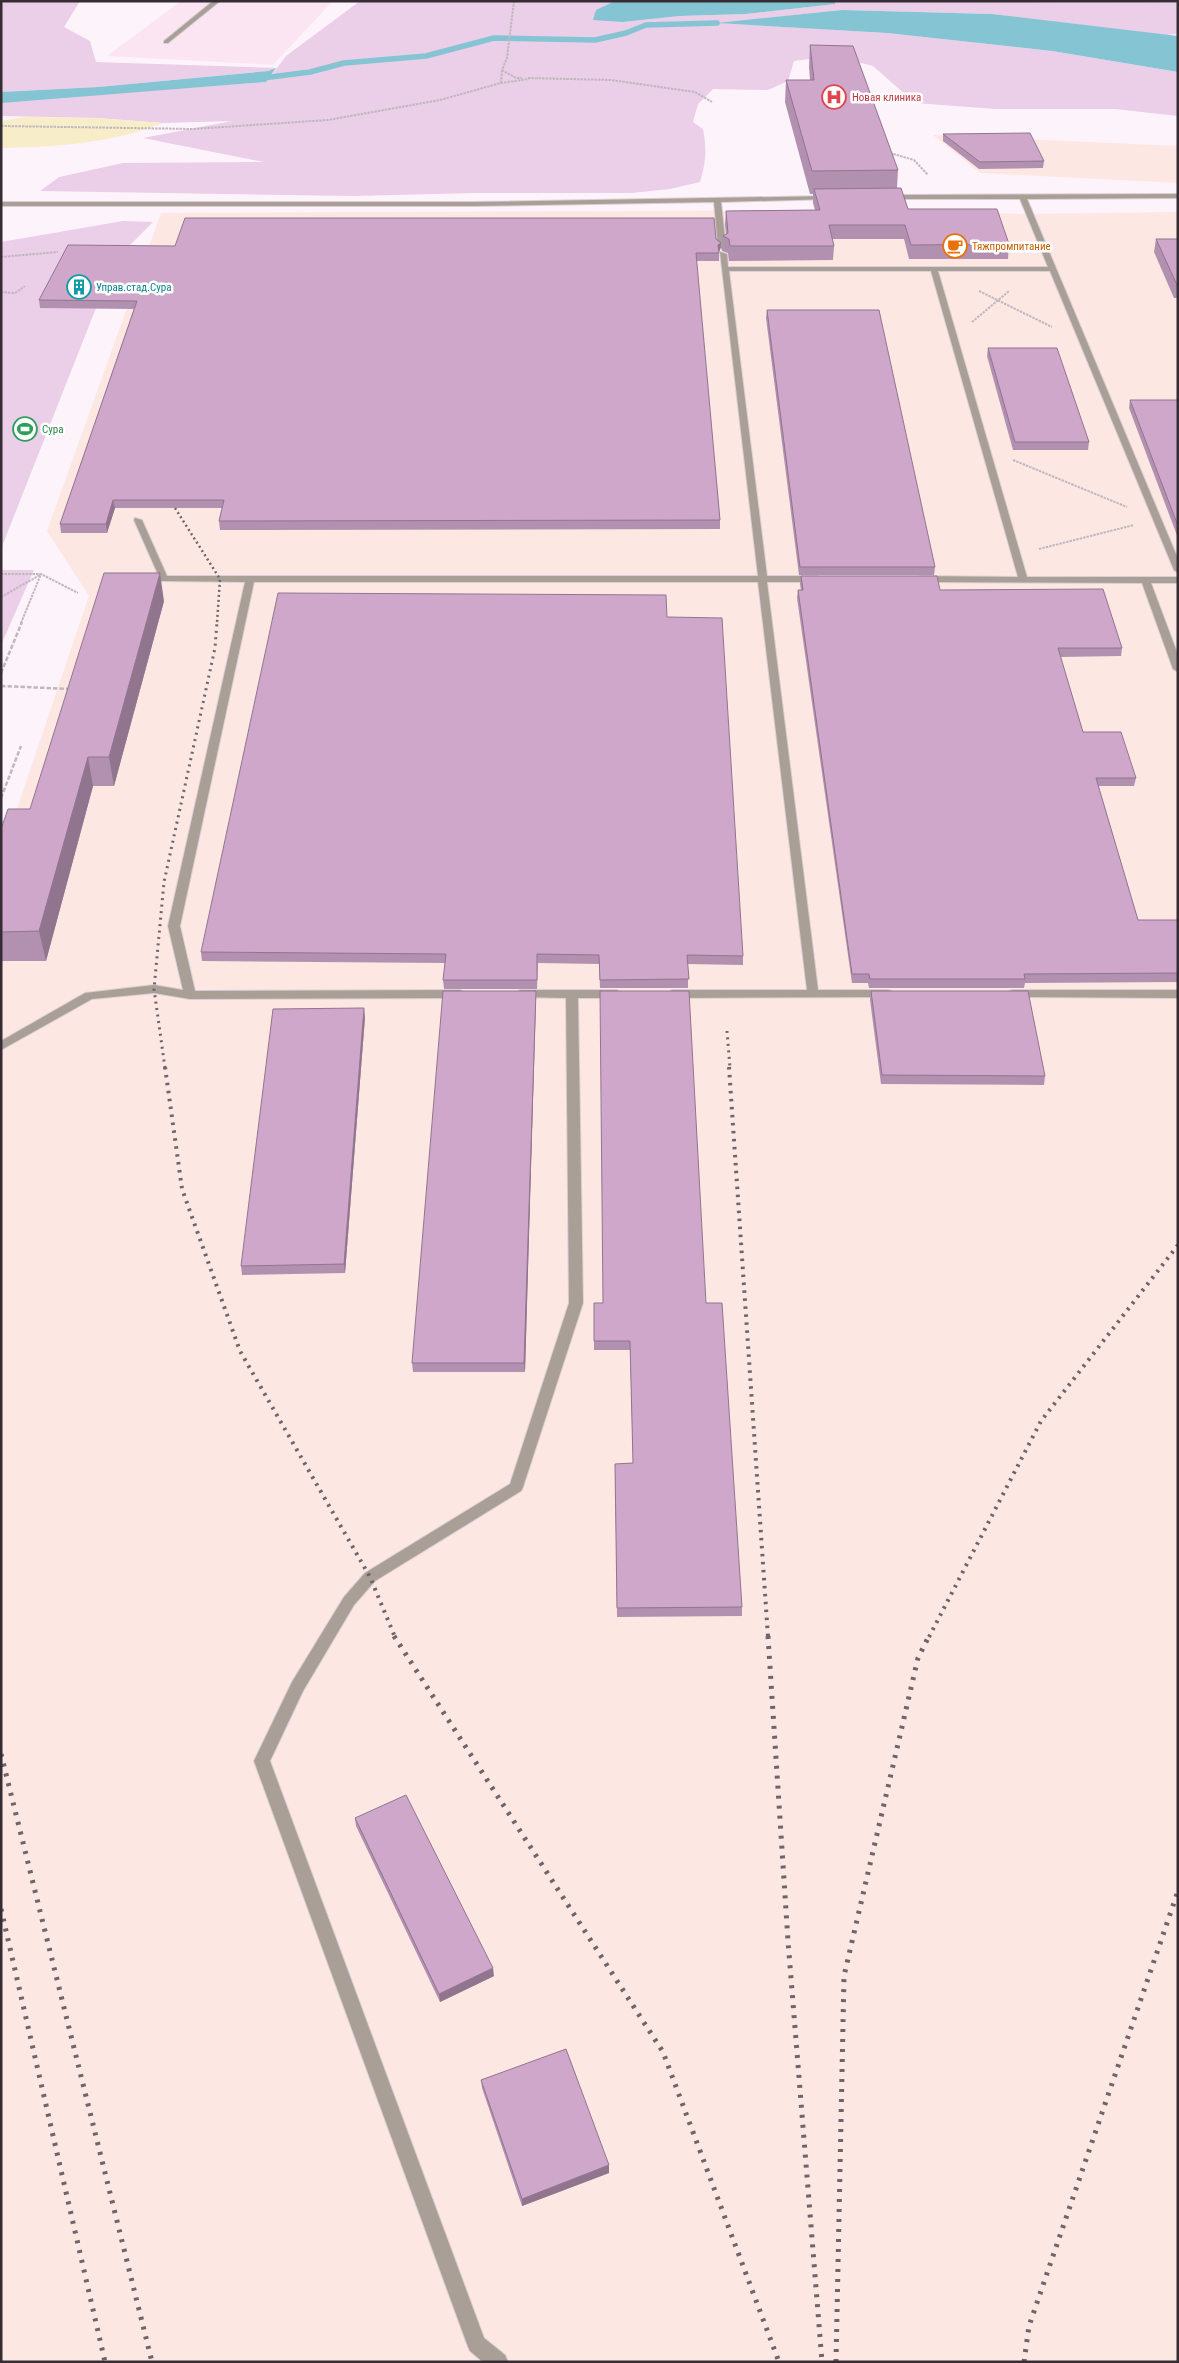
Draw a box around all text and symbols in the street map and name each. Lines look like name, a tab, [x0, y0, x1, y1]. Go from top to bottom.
hospital icon: Новая клиника	[821, 84, 847, 110]
place label: Новая клиника	[852, 91, 921, 104]
cafe icon: Тяжпромпитание	[942, 233, 968, 259]
place label: Тяжпромпитание	[972, 240, 1051, 253]
building icon: Управ.стад.Сура	[66, 274, 92, 300]
place label: Управ.стад.Сура	[96, 281, 171, 294]
sports icon: Сура	[12, 416, 38, 442]
place label: Сура	[42, 423, 64, 436]

